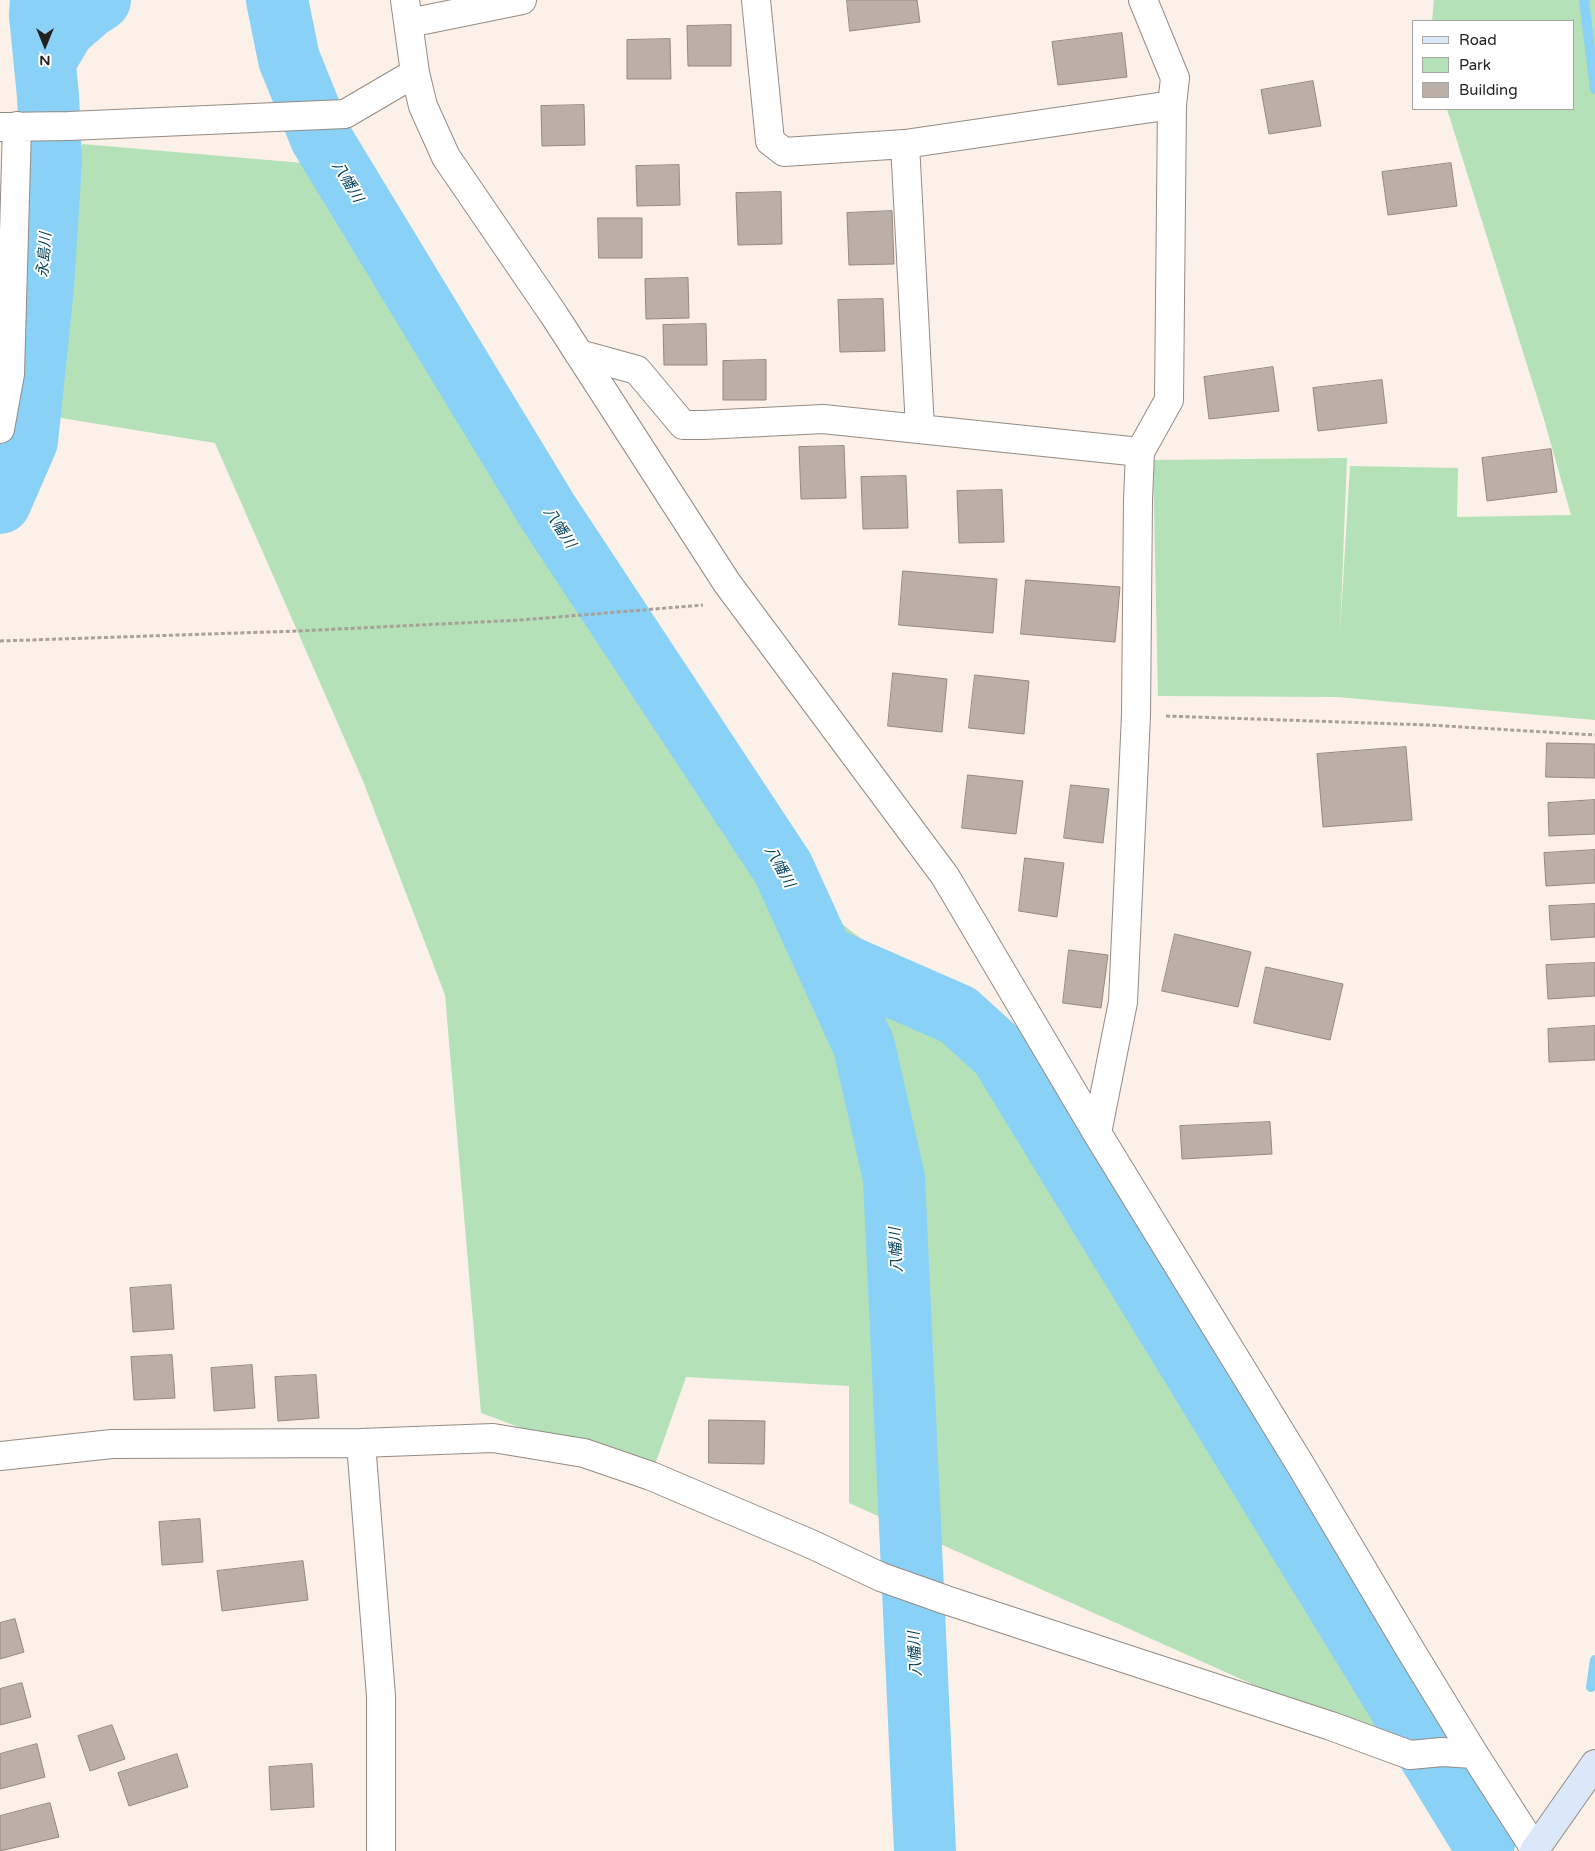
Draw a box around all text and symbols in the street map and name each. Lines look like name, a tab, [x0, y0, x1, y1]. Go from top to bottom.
north arrow	[20, 20, 70, 70]
legend	[1412, 20, 1575, 110]
text: Road	[1459, 31, 1497, 49]
text: N	[39, 52, 51, 69]
text: Park	[1459, 56, 1491, 74]
text: Building	[1459, 81, 1518, 99]
water label: 八幡川	[328, 158, 366, 206]
water label: 永島川	[34, 232, 56, 278]
water label: 八幡川	[539, 504, 579, 552]
water label: 八幡川	[760, 843, 798, 891]
water label: 八幡川	[887, 1227, 907, 1273]
water label: 八幡川	[906, 1631, 926, 1677]

